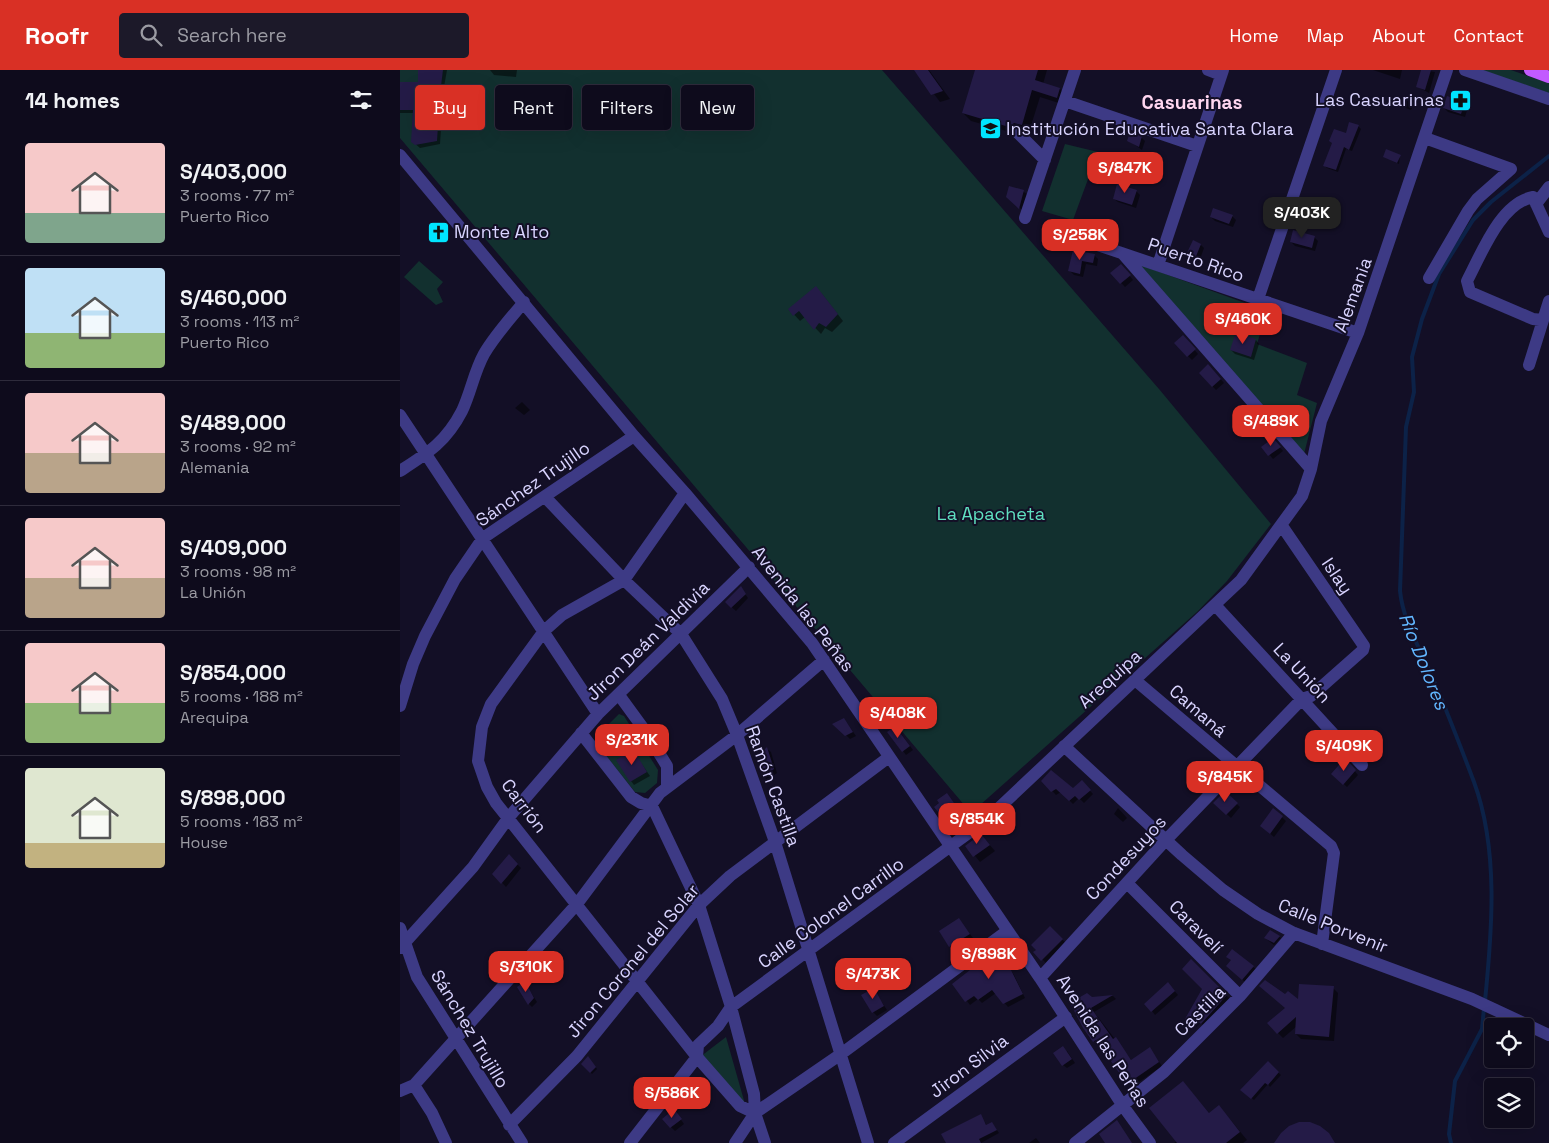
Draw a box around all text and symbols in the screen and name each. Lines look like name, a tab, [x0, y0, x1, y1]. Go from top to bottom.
search box	[119, 13, 469, 58]
text: Roofr	[25, 20, 89, 51]
icon: search	[137, 21, 165, 49]
text: Search here	[177, 23, 287, 48]
text: Home	[1230, 24, 1279, 47]
text: Map	[1307, 24, 1344, 47]
text: About	[1372, 24, 1426, 47]
text: Contact	[1454, 24, 1524, 47]
chip: Buy	[415, 85, 485, 130]
chip: Rent	[495, 85, 572, 130]
chip: Filters	[582, 85, 671, 130]
chip: New	[681, 85, 754, 130]
icon: filters	[347, 86, 375, 114]
text: 14 homes	[25, 87, 120, 114]
place label: Las Casuarinas	[1315, 88, 1444, 111]
pharmacy icon: Las Casuarinas	[1448, 88, 1472, 112]
district label: Casuarinas	[1142, 90, 1243, 115]
school or university icon: Institución Educativa Santa Clara	[978, 117, 1002, 141]
place label: Institución Educativa Santa Clara	[1006, 117, 1294, 140]
pin: S/847K	[1084, 152, 1166, 194]
text: S/847K	[1098, 157, 1152, 178]
text: S/403,000	[180, 158, 287, 185]
icon: home	[65, 163, 125, 223]
text: 3 rooms · 77 m²	[180, 185, 294, 206]
pin: S/403K	[1261, 196, 1343, 239]
text: S/403K	[1274, 202, 1330, 223]
text: Puerto Rico	[180, 206, 269, 227]
pin: S/258K	[1039, 218, 1121, 261]
church icon: Monte Alto	[426, 220, 450, 244]
place label: Monte Alto	[454, 220, 549, 243]
text: S/258K	[1053, 224, 1107, 245]
street label: Puerto Rico	[1145, 232, 1247, 287]
street label: Alemania	[1328, 254, 1377, 335]
text: S/460,000	[180, 284, 287, 311]
icon: home	[65, 288, 125, 348]
pin: S/460K	[1202, 302, 1284, 345]
text: S/460K	[1215, 308, 1271, 329]
text: 3 rooms · 113 m²	[180, 311, 299, 332]
text: Puerto Rico	[180, 332, 269, 353]
pin: S/489K	[1230, 404, 1312, 447]
text: S/489,000	[180, 409, 286, 436]
text: S/489K	[1243, 410, 1299, 431]
icon: home	[65, 413, 125, 473]
text: 3 rooms · 92 m²	[180, 436, 296, 457]
street label: Sánchez Trujillo	[471, 436, 594, 531]
text: Alemania	[180, 457, 249, 478]
park label: La Apacheta	[937, 502, 1045, 525]
text: S/409,000	[180, 534, 287, 561]
icon: home	[65, 538, 125, 598]
street label: Avenida las Peñas	[747, 541, 860, 676]
street label: Islay	[1317, 553, 1358, 598]
text: 3 rooms · 98 m²	[180, 561, 296, 582]
street label: Jiron Deán Valdivia	[581, 576, 714, 705]
text: La Unión	[180, 582, 246, 603]
water label: Río Dolores	[1393, 609, 1455, 714]
street label: La Unión	[1269, 638, 1336, 708]
street label: Arequipa	[1073, 644, 1146, 713]
text: S/854,000	[180, 659, 286, 686]
icon: home	[65, 663, 125, 723]
street label: Camaná	[1165, 679, 1232, 742]
text: 5 rooms · 188 m²	[180, 686, 303, 707]
pin: S/408K	[857, 696, 939, 739]
text: S/408K	[870, 702, 926, 723]
text: Arequipa	[180, 707, 249, 728]
street label: Ramón Castilla	[741, 722, 806, 849]
pin: S/231K	[591, 724, 673, 766]
text: S/231K	[606, 729, 658, 750]
pin: S/409K	[1303, 730, 1385, 772]
text: S/409K	[1316, 735, 1372, 756]
pin: S/845K	[1184, 760, 1266, 803]
text: S/845K	[1197, 766, 1253, 787]
street label: Carrión	[497, 774, 552, 837]
text: S/898,000	[180, 784, 286, 811]
icon: home	[65, 788, 125, 848]
pin: S/854K	[936, 802, 1018, 845]
text: S/854K	[949, 808, 1005, 829]
street label: Condesuyos	[1080, 810, 1171, 905]
text: 5 rooms · 183 m²	[180, 811, 303, 832]
text: House	[180, 832, 228, 853]
street label: Calle Colonel Carrillo	[753, 852, 908, 973]
street label: Jiron Coronel del Solar	[561, 879, 704, 1043]
street label: Calle Porvenir	[1275, 893, 1392, 958]
street label: Caravelí	[1165, 895, 1229, 959]
pin: S/898K	[948, 938, 1030, 980]
text: S/898K	[962, 943, 1016, 964]
pin: S/310K	[485, 950, 567, 993]
text: S/310K	[500, 956, 552, 977]
pin: S/473K	[832, 958, 914, 1000]
text: S/473K	[846, 963, 900, 984]
street label: Sánchez Trujillo	[426, 965, 515, 1092]
street label: Avenida las Peñas	[1052, 970, 1155, 1111]
street label: Castilla	[1169, 980, 1230, 1041]
map controls	[1484, 1018, 1534, 1128]
button: locate	[1484, 1018, 1534, 1068]
street label: Jiron Silvia	[925, 1029, 1013, 1103]
pin: S/586K	[631, 1076, 713, 1119]
button: layers	[1484, 1078, 1534, 1128]
text: S/586K	[645, 1082, 699, 1103]

